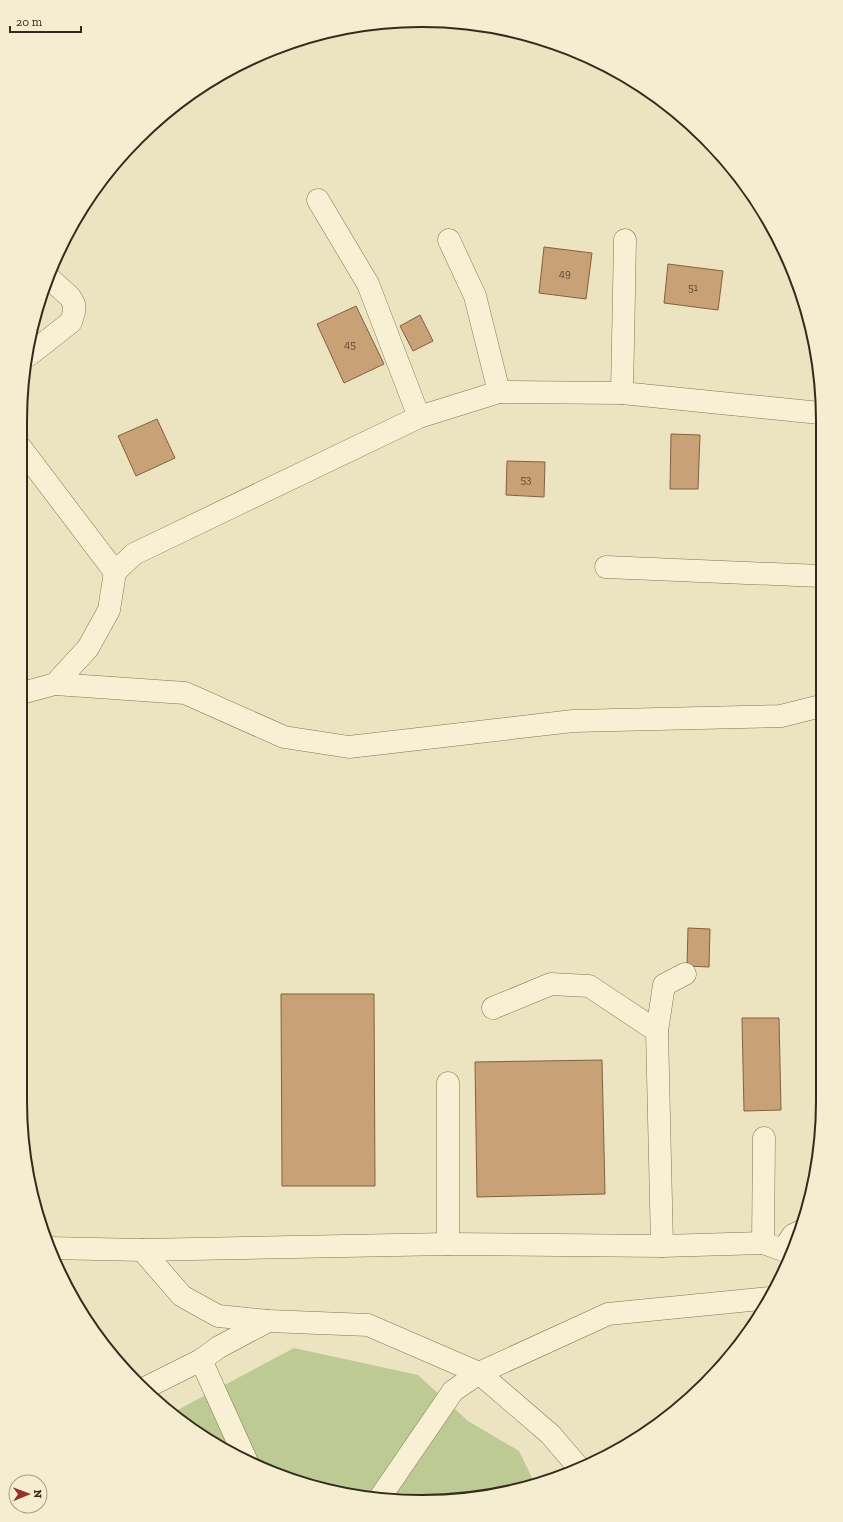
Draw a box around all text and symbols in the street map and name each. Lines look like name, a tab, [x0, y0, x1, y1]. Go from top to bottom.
scale bar	[10, 8, 81, 34]
text: 20 m	[16, 15, 43, 29]
house number: 49	[559, 267, 571, 280]
house number: 51	[688, 281, 699, 294]
house number: 45	[344, 338, 356, 351]
house number: 53	[520, 473, 532, 486]
north arrow	[8, 1474, 48, 1514]
text: N	[31, 1490, 44, 1499]

